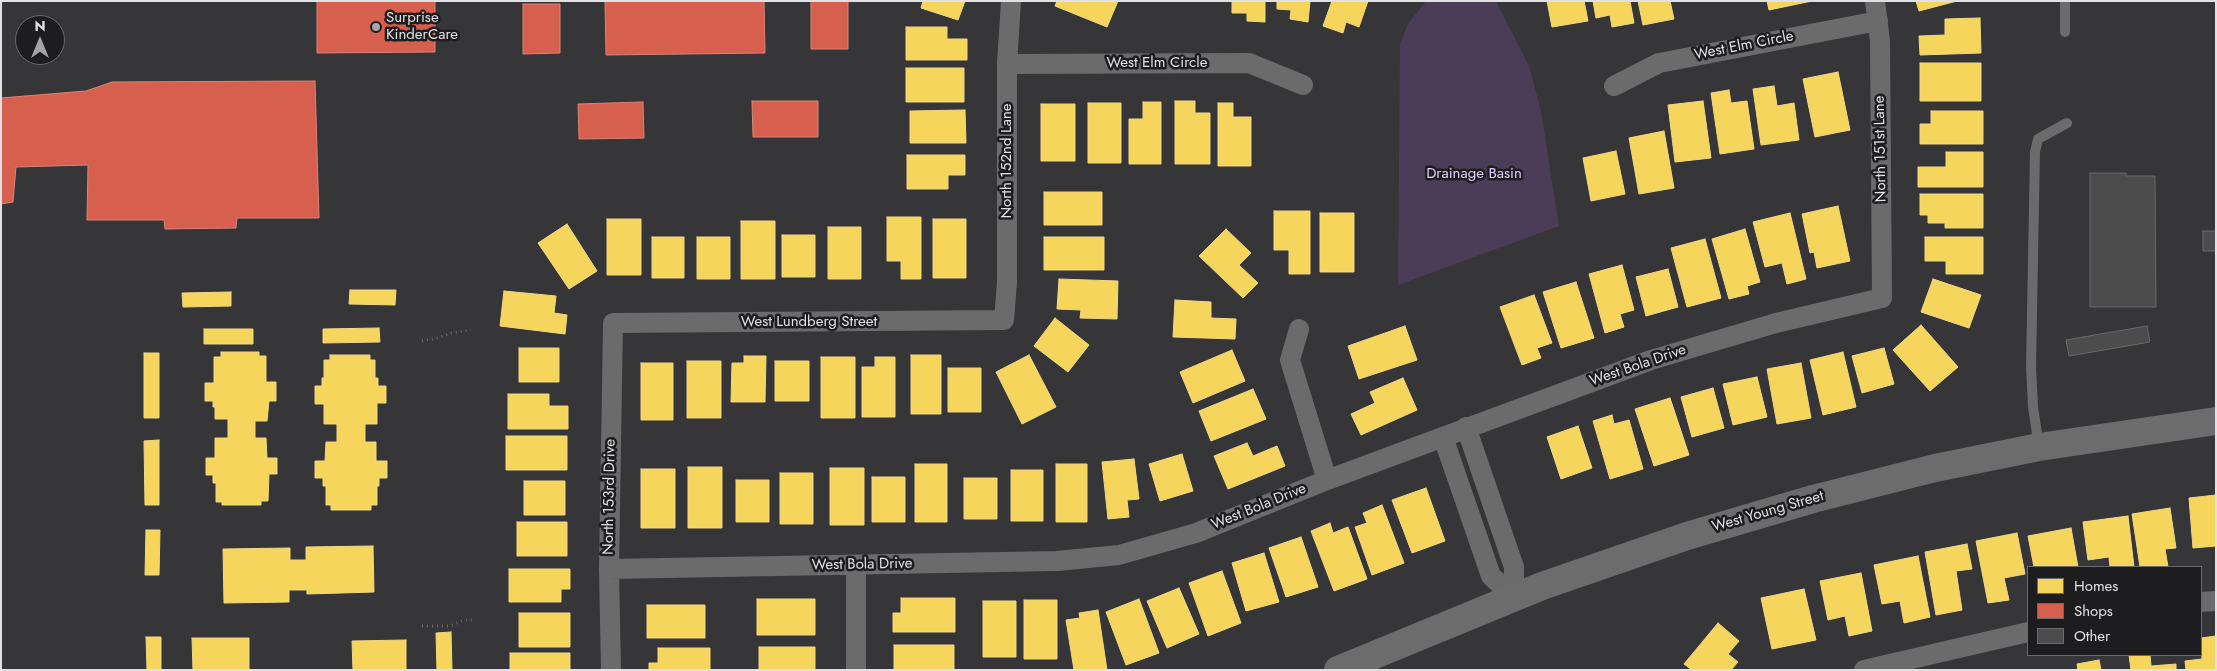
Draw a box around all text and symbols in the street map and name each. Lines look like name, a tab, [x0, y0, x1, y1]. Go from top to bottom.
place label: Surprise KinderCare	[386, 9, 458, 44]
north arrow	[15, 15, 65, 65]
text: N	[34, 16, 46, 36]
marker: Surprise KinderCare	[370, 21, 382, 33]
street label: West Elm Circle	[1693, 28, 1795, 64]
street label: West Elm Circle	[1107, 54, 1207, 72]
street label: North 151st Lane	[1871, 96, 1891, 202]
street label: North 152nd Lane	[998, 103, 1016, 219]
park label: Drainage Basin	[1426, 165, 1522, 183]
street label: West Lundberg Street	[741, 313, 877, 331]
street label: West Bola Drive	[1588, 341, 1688, 391]
street label: North 153rd Drive	[600, 439, 620, 555]
street label: West Bola Drive	[1209, 480, 1309, 534]
street label: West Young Street	[1710, 487, 1826, 537]
street label: West Bola Drive	[812, 555, 912, 575]
legend	[2027, 566, 2202, 656]
text: Homes	[2074, 575, 2118, 597]
text: Shops	[2074, 600, 2113, 622]
text: Other	[2074, 625, 2110, 647]

